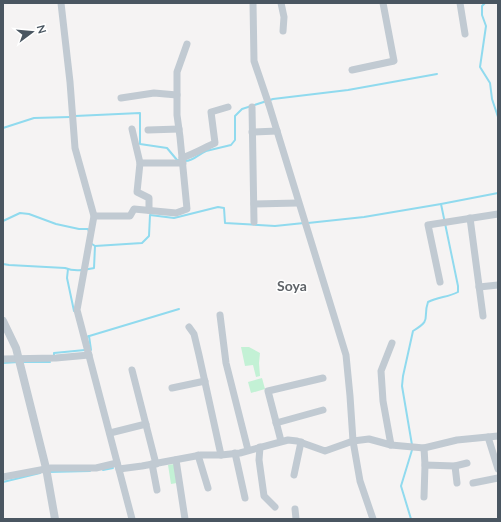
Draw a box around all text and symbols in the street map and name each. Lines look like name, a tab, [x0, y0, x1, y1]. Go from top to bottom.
north arrow	[12, 12, 52, 52]
text: N	[35, 23, 50, 35]
district label: Soya	[277, 277, 307, 294]

